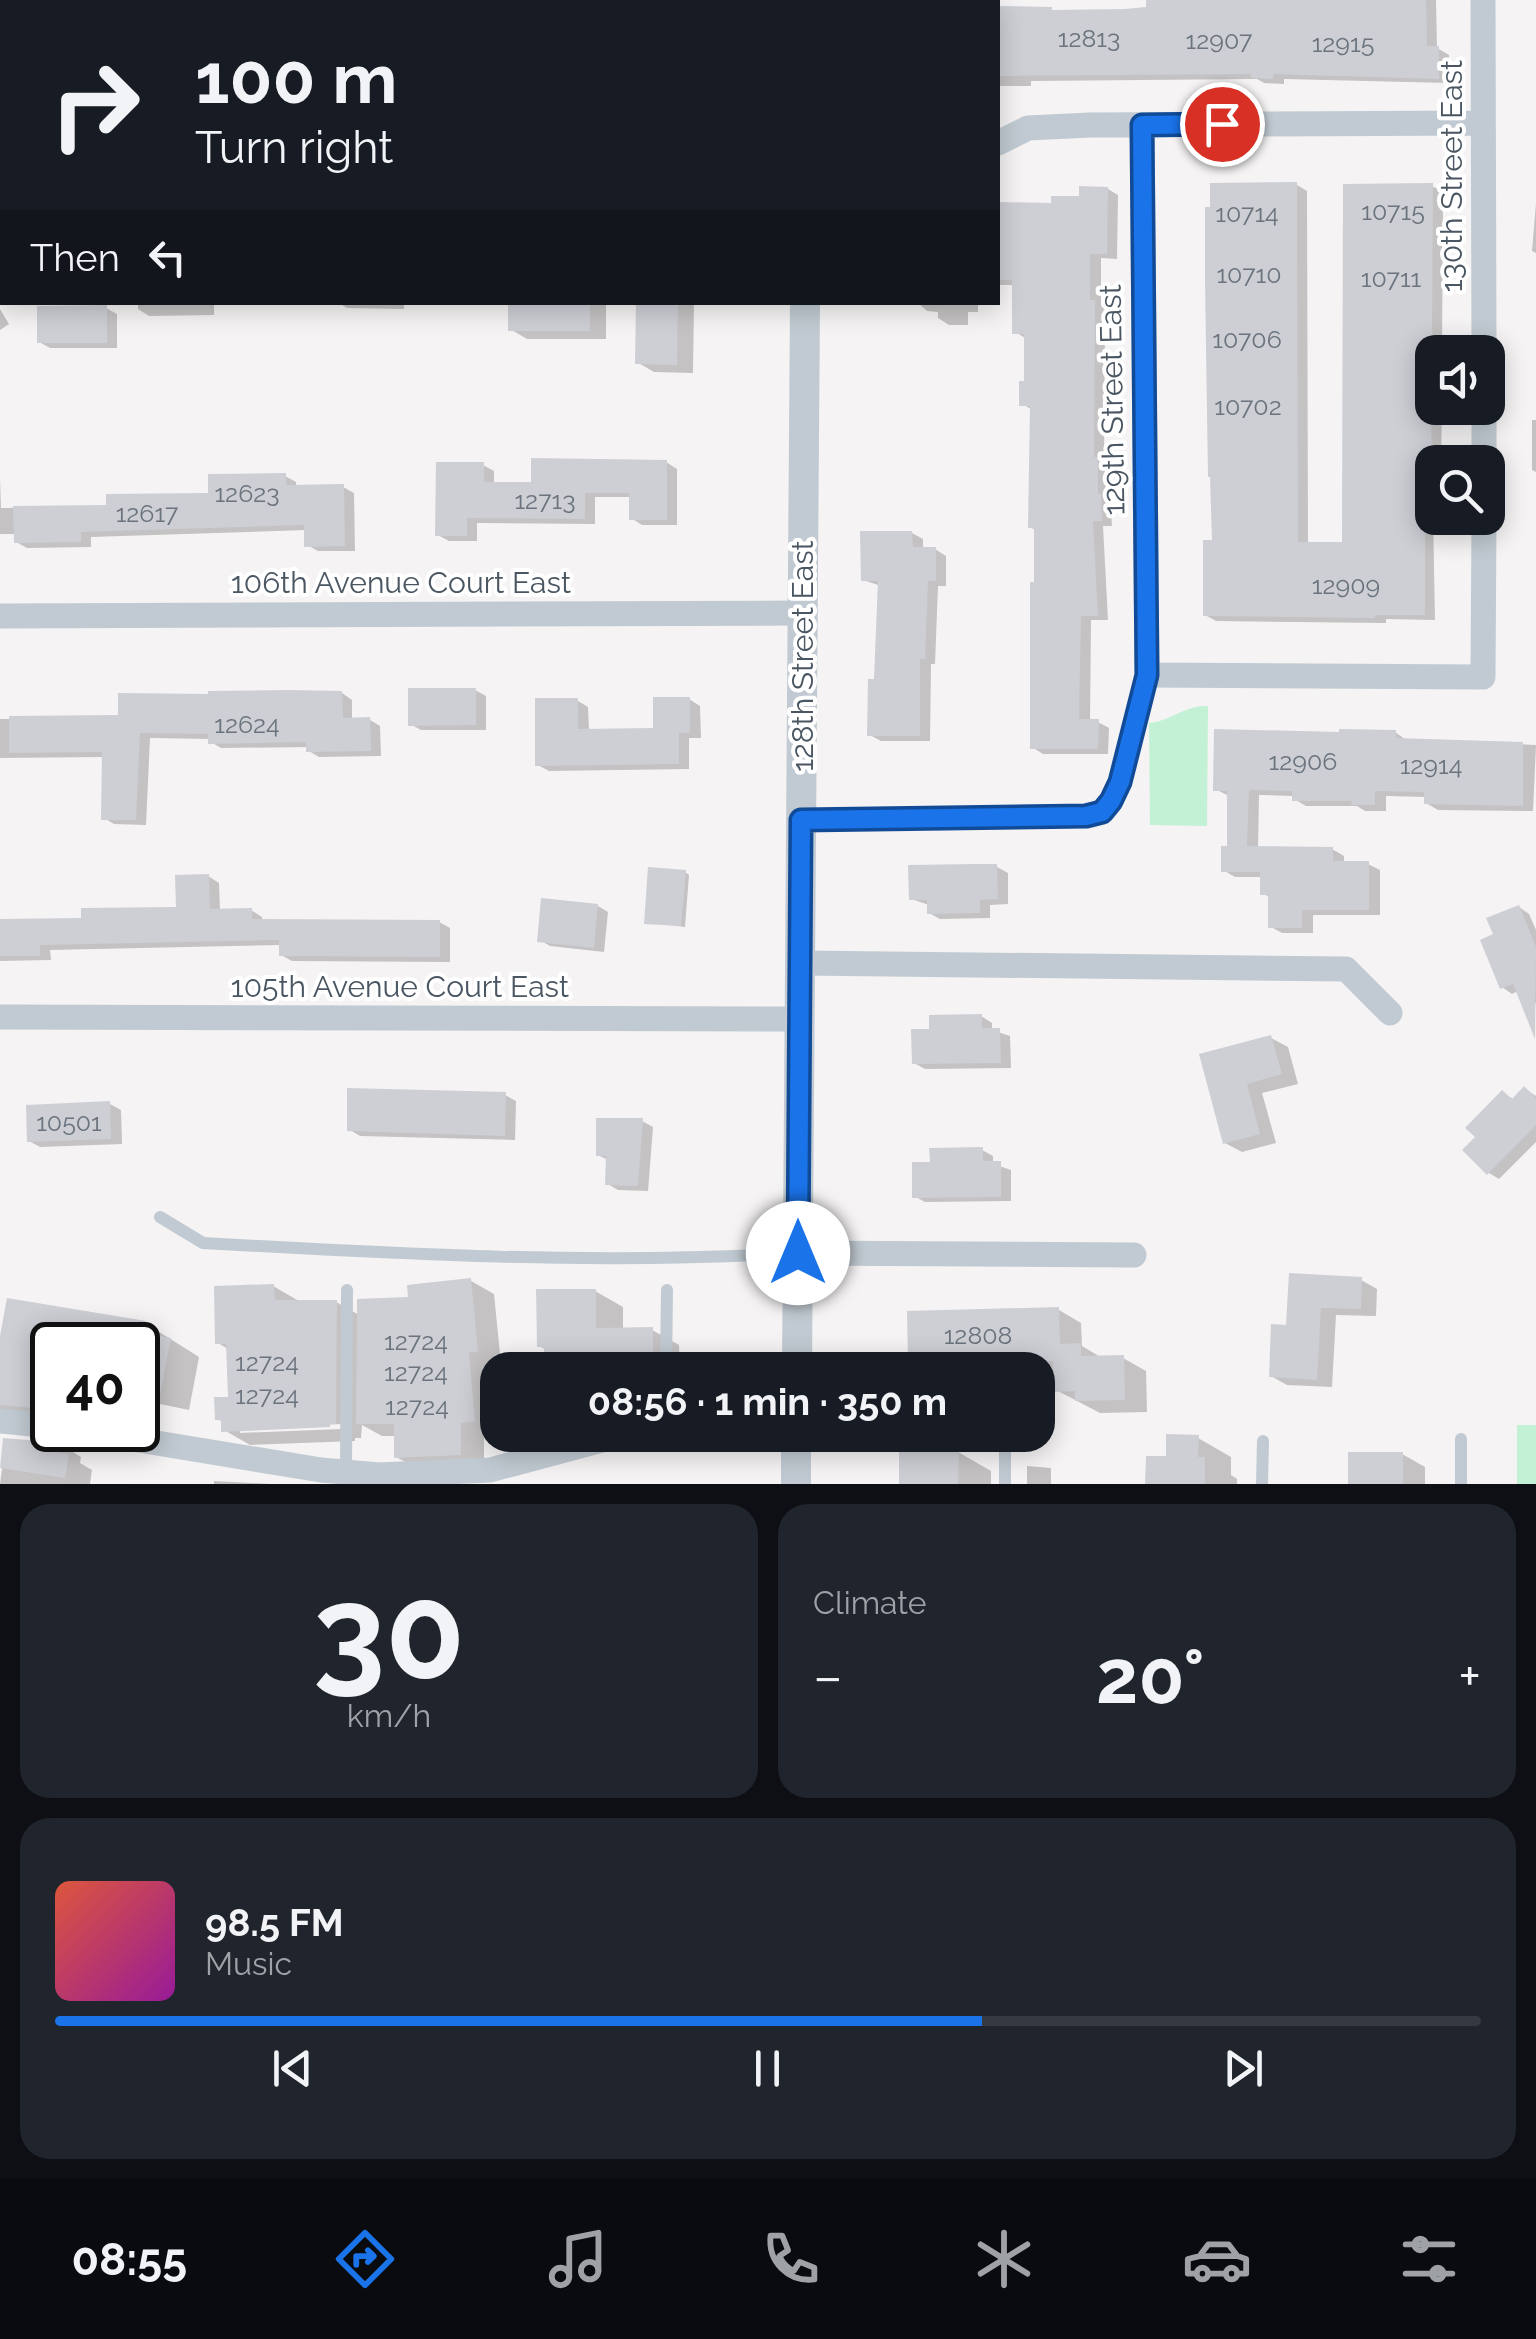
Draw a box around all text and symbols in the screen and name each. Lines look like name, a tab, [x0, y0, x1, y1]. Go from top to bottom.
house number: 12813	[1058, 23, 1120, 53]
house number: 12907	[1186, 25, 1253, 55]
house number: 12915	[1312, 28, 1374, 58]
text: 100 m	[195, 37, 398, 119]
icon: right	[30, 40, 160, 170]
street label: 130th Street East	[1434, 60, 1469, 292]
pin	[1180, 82, 1265, 167]
icon: arrive	[1195, 97, 1250, 152]
text: Turn right	[195, 121, 393, 174]
house number: 10715	[1361, 196, 1425, 226]
house number: 10714	[1215, 198, 1279, 228]
icon: left	[140, 230, 195, 285]
text: Then	[30, 235, 120, 280]
house number: 10710	[1216, 259, 1282, 289]
house number: 10711	[1361, 263, 1422, 293]
street label: 129th Street East	[1092, 284, 1132, 516]
house number: 10706	[1212, 324, 1282, 354]
map controls	[1415, 335, 1505, 535]
button: sound	[1415, 335, 1505, 425]
house number: 10702	[1214, 391, 1282, 421]
button: search	[1415, 445, 1505, 535]
house number: 12623	[214, 478, 280, 508]
house number: 12713	[514, 485, 576, 515]
house number: 12617	[116, 498, 179, 528]
street label: 128th Street East	[785, 540, 820, 772]
street label: 106th Avenue Court East	[231, 565, 571, 600]
house number: 12909	[1312, 570, 1380, 600]
house number: 12624	[214, 709, 280, 739]
house number: 12906	[1269, 746, 1337, 776]
house number: 12914	[1400, 750, 1462, 780]
street label: 105th Avenue Court East	[231, 969, 569, 1004]
house number: 10501	[36, 1107, 102, 1137]
position arrow	[746, 1201, 850, 1305]
house number: 12808	[944, 1320, 1012, 1350]
speed limit sign: 40	[30, 1322, 160, 1452]
house number: 12724	[384, 1326, 448, 1356]
house number: 12724	[235, 1347, 299, 1377]
house number: 12724	[384, 1357, 448, 1387]
text: 08:56 · 1 min · 350 m	[588, 1379, 947, 1424]
house number: 12724	[235, 1380, 299, 1410]
house number: 12724	[385, 1391, 449, 1421]
text: 30	[313, 1556, 465, 1708]
text: Climate	[813, 1584, 927, 1621]
text: 20°	[1096, 1632, 1205, 1721]
text: −	[813, 1644, 843, 1709]
text: +	[1458, 1644, 1481, 1709]
text: km/h	[347, 1697, 431, 1734]
text: 98.5 FM	[205, 1900, 344, 1945]
text: Music	[205, 1945, 292, 1982]
icon: previous	[265, 2041, 320, 2096]
icon: pause	[740, 2041, 795, 2096]
icon: next	[1216, 2041, 1271, 2096]
icon: directions	[330, 2224, 400, 2294]
icon: music	[543, 2224, 613, 2294]
icon: phone	[756, 2224, 826, 2294]
icon: climate	[969, 2224, 1039, 2294]
icon: car	[1182, 2224, 1252, 2294]
icon: filters	[1394, 2224, 1464, 2294]
text: 08:55	[71, 2233, 187, 2286]

